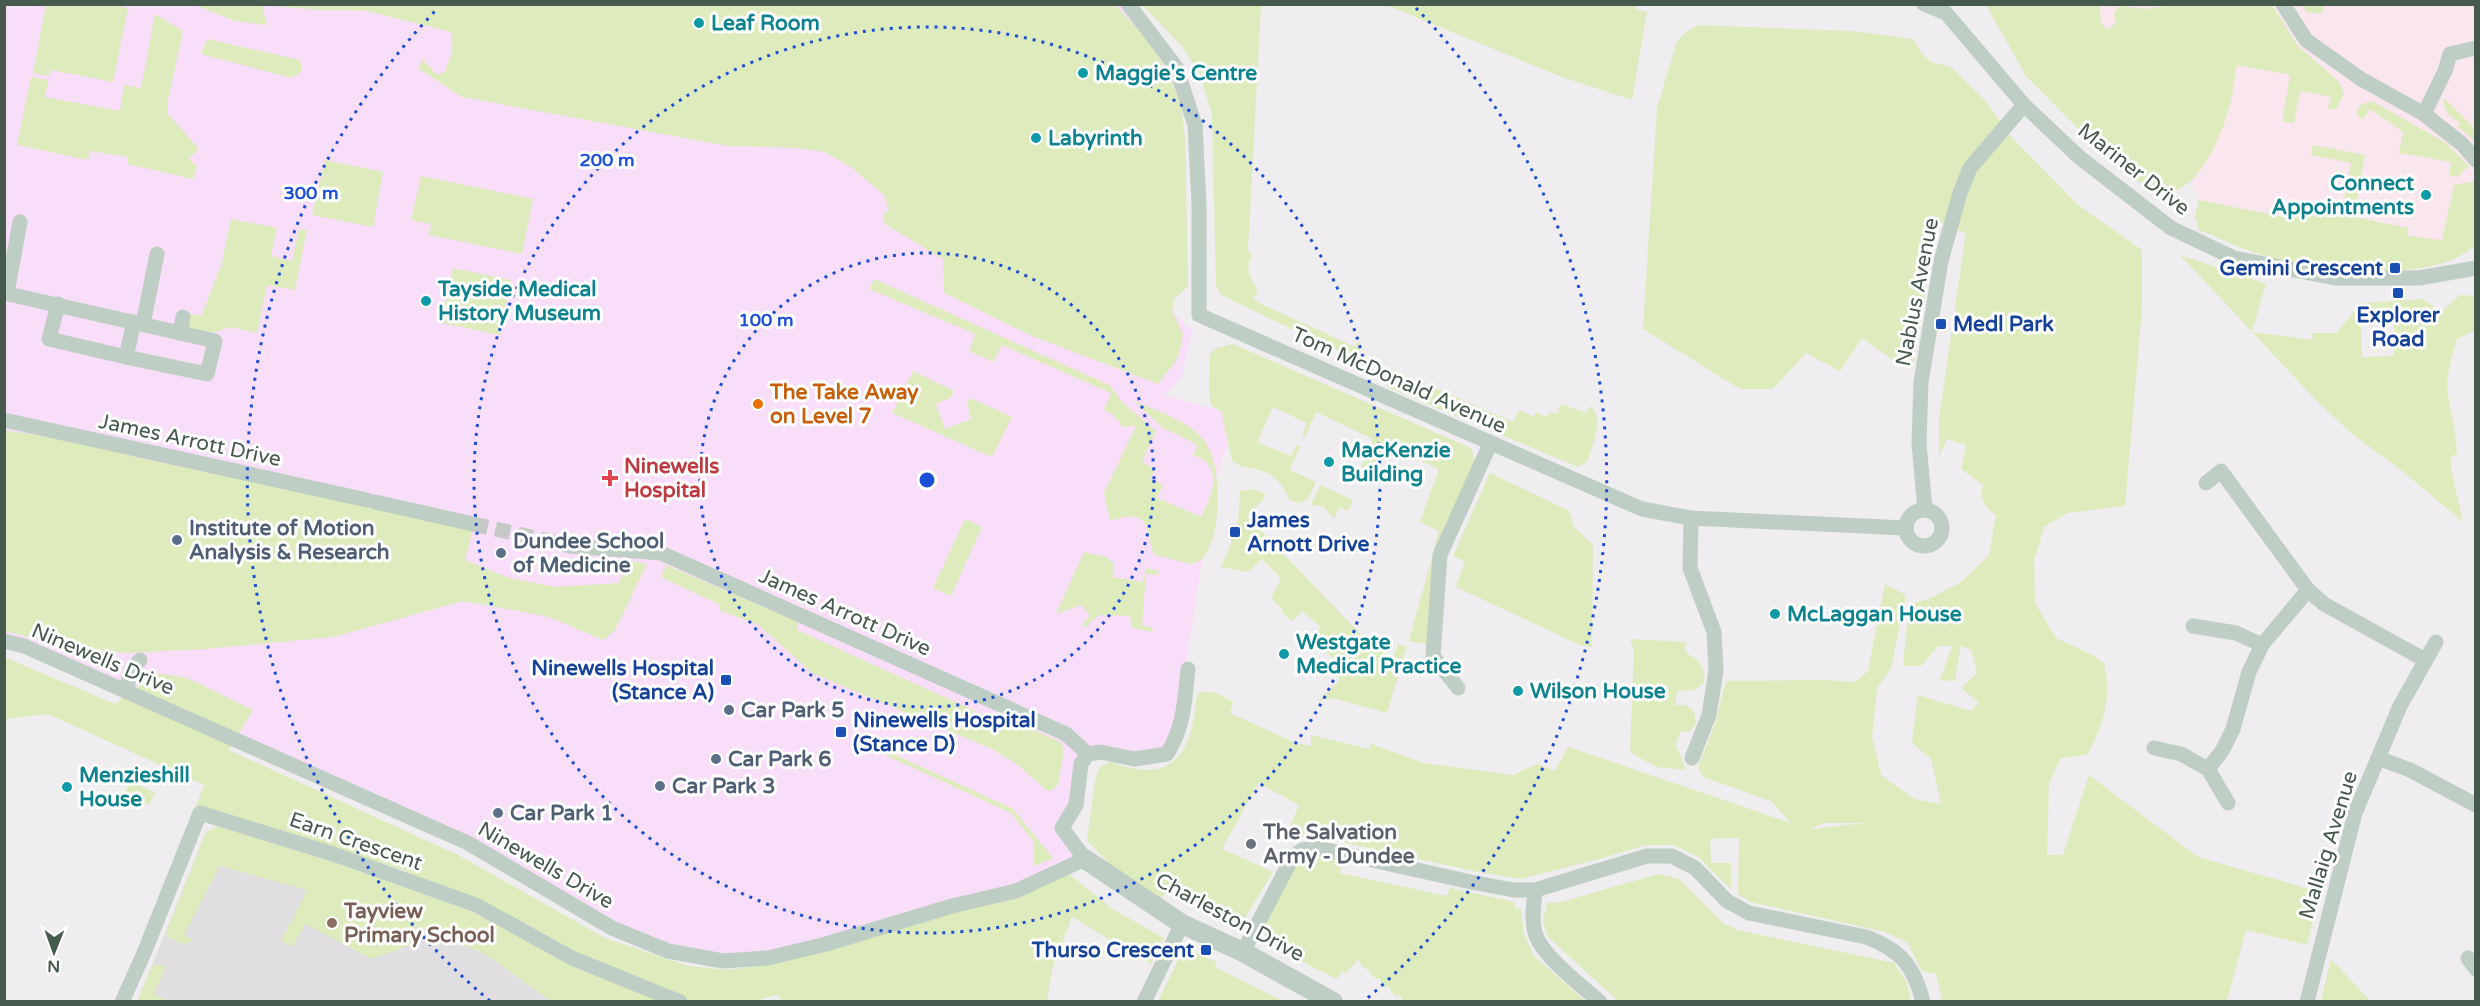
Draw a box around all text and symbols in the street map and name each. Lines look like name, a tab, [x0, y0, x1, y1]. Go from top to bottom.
place label: Leaf Room	[711, 11, 820, 36]
marker: Leaf Room	[692, 16, 706, 30]
place label: Maggie's Centre	[1095, 61, 1257, 86]
marker: Maggie's Centre	[1076, 66, 1090, 80]
street label: Mariner Drive	[2073, 118, 2195, 221]
place label: Labyrinth	[1048, 126, 1143, 151]
marker: Labyrinth	[1029, 131, 1043, 145]
text: 200 m	[579, 149, 635, 171]
place label: Connect Appointments	[2272, 171, 2414, 220]
text: 300 m	[283, 182, 339, 204]
marker: Connect Appointments	[2419, 188, 2433, 202]
street label: Nablus Avenue	[1891, 216, 1944, 368]
place label: Gemini Crescent	[2220, 256, 2383, 281]
marker: Gemini Crescent	[2388, 261, 2402, 275]
place label: Tayside Medical History Museum	[437, 277, 601, 326]
marker: Explorer Road	[2391, 286, 2405, 300]
marker: Tayside Medical History Museum	[419, 294, 433, 308]
place label: Explorer Road	[2356, 303, 2441, 352]
text: 100 m	[738, 309, 794, 331]
place label: Medl Park	[1953, 312, 2054, 337]
marker: Medl Park	[1934, 317, 1948, 331]
street label: Tom McDonald Avenue	[1288, 322, 1510, 439]
place label: The Take Away on Level 7	[769, 380, 919, 429]
marker: The Take Away on Level 7	[751, 397, 765, 411]
street label: James Arrott Drive	[97, 409, 283, 472]
place label: MacKenzie Building	[1341, 438, 1451, 487]
place label: Ninewells Hospital	[624, 454, 719, 503]
marker: MacKenzie Building	[1322, 455, 1336, 469]
marker: Ninewells Hospital	[601, 469, 619, 487]
centre of rings	[917, 470, 937, 490]
place label: James Arnott Drive	[1246, 508, 1369, 557]
place label: Institute of Motion Analysis & Research	[189, 516, 390, 565]
marker: James Arnott Drive	[1228, 525, 1242, 539]
place label: Dundee School of Medicine	[513, 529, 664, 578]
marker: Institute of Motion Analysis & Research	[170, 533, 184, 547]
marker: Dundee School of Medicine	[494, 546, 508, 560]
street label: James Arrott Drive	[755, 563, 935, 662]
place label: McLaggan House	[1787, 602, 1962, 627]
marker: McLaggan House	[1768, 607, 1782, 621]
street label: Ninewells Drive	[28, 618, 178, 701]
place label: Westgate Medical Practice	[1296, 630, 1461, 679]
marker: Westgate Medical Practice	[1277, 647, 1291, 661]
place label: Ninewells Hospital (Stance A)	[531, 656, 714, 705]
marker: Ninewells Hospital (Stance A)	[719, 673, 733, 687]
place label: Wilson House	[1530, 679, 1666, 704]
marker: Wilson House	[1511, 684, 1525, 698]
place label: Car Park 5	[741, 698, 844, 723]
marker: Car Park 5	[722, 703, 736, 717]
place label: Ninewells Hospital (Stance D)	[853, 708, 1036, 757]
marker: Ninewells Hospital (Stance D)	[834, 725, 848, 739]
place label: Car Park 6	[728, 747, 831, 772]
marker: Car Park 6	[709, 752, 723, 766]
place label: Menzieshill House	[79, 763, 190, 812]
street label: Mallaig Avenue	[2294, 768, 2363, 922]
place label: Car Park 3	[672, 774, 775, 799]
marker: Car Park 3	[653, 779, 667, 793]
marker: Menzieshill House	[60, 780, 74, 794]
place label: Car Park 1	[510, 801, 613, 826]
marker: Car Park 1	[491, 806, 505, 820]
street label: Earn Crescent	[286, 807, 426, 876]
street label: Ninewells Drive	[473, 816, 618, 914]
place label: The Salvation Army - Dundee	[1262, 820, 1415, 869]
marker: The Salvation Army - Dundee	[1244, 837, 1258, 851]
street label: Charleston Drive	[1151, 868, 1309, 967]
place label: Tayview Primary School	[343, 899, 495, 948]
marker: Tayview Primary School	[325, 916, 339, 930]
north arrow	[24, 922, 84, 982]
place label: Thurso Crescent	[1031, 938, 1194, 963]
marker: Thurso Crescent	[1199, 943, 1213, 957]
text: N	[47, 956, 60, 976]

